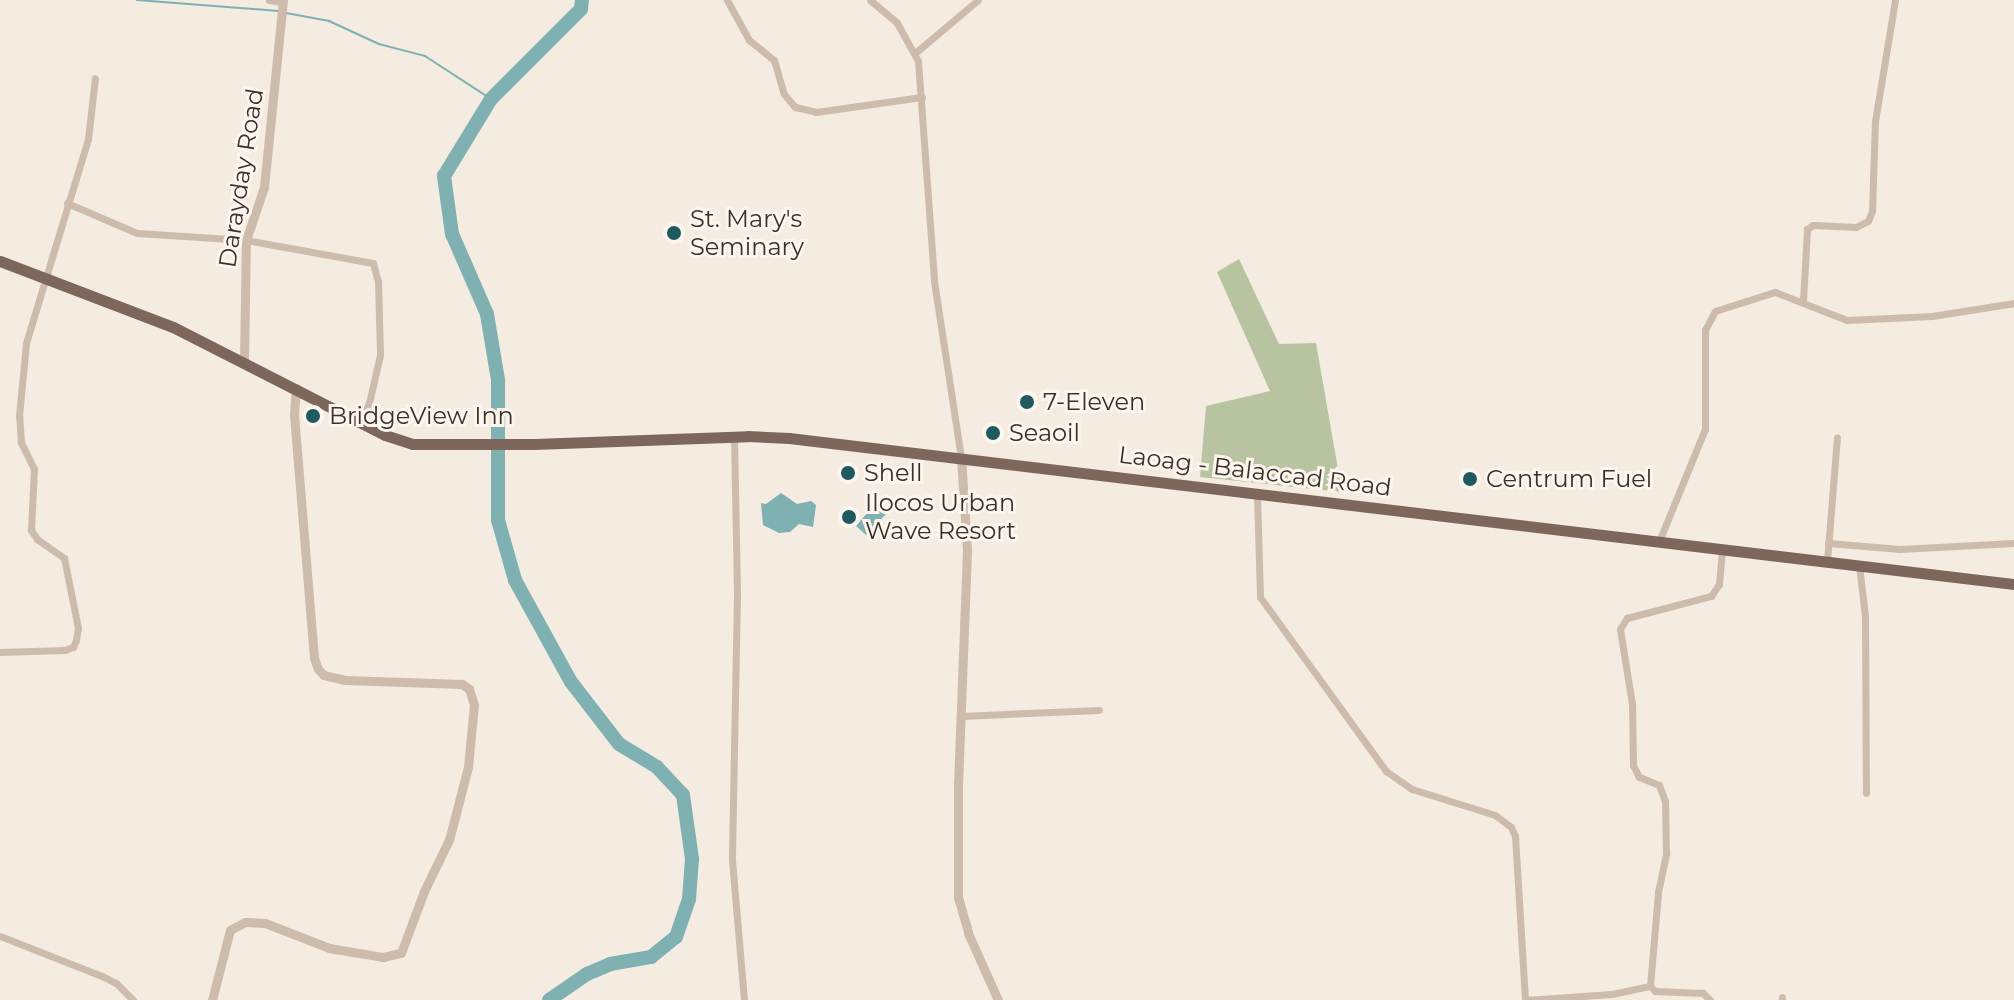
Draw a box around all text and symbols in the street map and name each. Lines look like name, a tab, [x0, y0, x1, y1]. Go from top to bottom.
street label: Darayday Road	[213, 86, 269, 270]
place label: St. Mary's Seminary	[690, 205, 804, 261]
marker: St. Mary's Seminary	[665, 224, 683, 242]
place label: 7-Eleven	[1043, 388, 1145, 416]
marker: 7-Eleven	[1018, 393, 1036, 411]
place label: BridgeView Inn	[329, 402, 514, 430]
marker: BridgeView Inn	[304, 407, 322, 425]
place label: Seaoil	[1009, 419, 1080, 447]
marker: Seaoil	[984, 424, 1002, 442]
street label: Laoag - Balaccad Road	[1117, 440, 1393, 502]
place label: Shell	[864, 459, 922, 487]
marker: Shell	[839, 464, 857, 482]
place label: Centrum Fuel	[1486, 465, 1652, 493]
marker: Centrum Fuel	[1461, 470, 1479, 488]
place label: Ilocos Urban Wave Resort	[865, 489, 1016, 545]
marker: Ilocos Urban Wave Resort	[840, 508, 858, 526]

